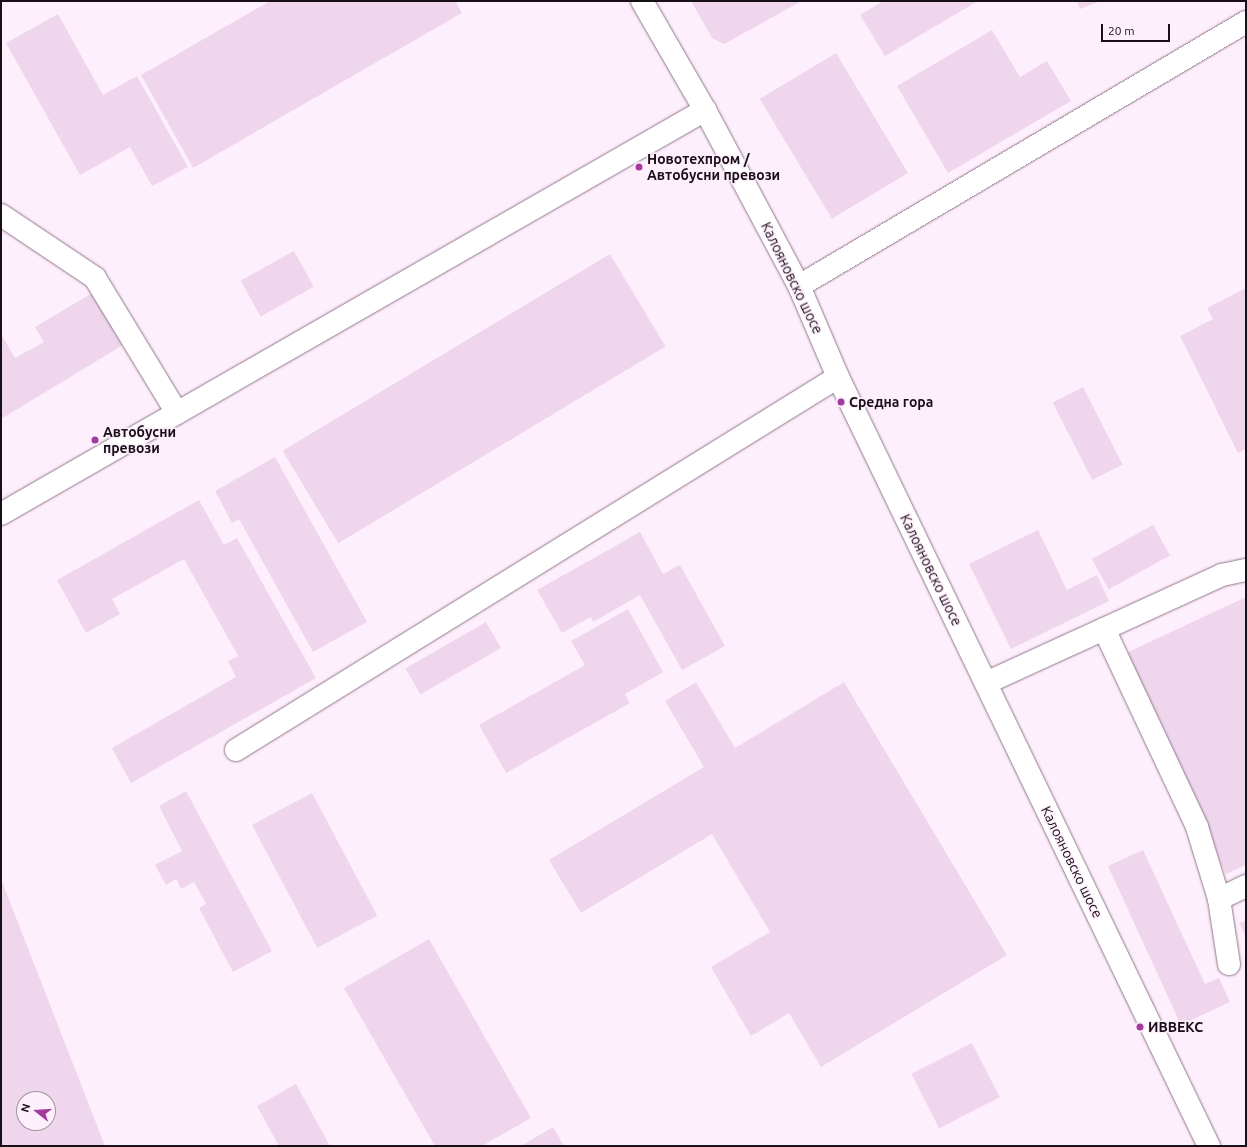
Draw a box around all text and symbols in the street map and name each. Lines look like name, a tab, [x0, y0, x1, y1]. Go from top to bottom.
scale bar	[1103, 16, 1172, 42]
text: 20 m	[1108, 24, 1135, 37]
place label: Новотехпром / Автобусни превози	[647, 151, 780, 184]
marker: Новотехпром / Автобусни превози	[634, 162, 644, 172]
street label: Калояновско шосе	[758, 219, 826, 337]
place label: Средна гора	[849, 394, 933, 410]
marker: Средна гора	[836, 397, 846, 407]
place label: Автобусни превози	[103, 424, 176, 456]
marker: Автобусни превози	[90, 435, 100, 445]
street label: Калояновско шосе	[897, 511, 965, 629]
street label: Калояновско шосе	[1038, 803, 1106, 921]
place label: ИВВЕКС	[1148, 1019, 1203, 1035]
marker: ИВВЕКС	[1135, 1022, 1145, 1032]
north arrow	[16, 1091, 56, 1131]
text: N	[19, 1102, 32, 1113]

